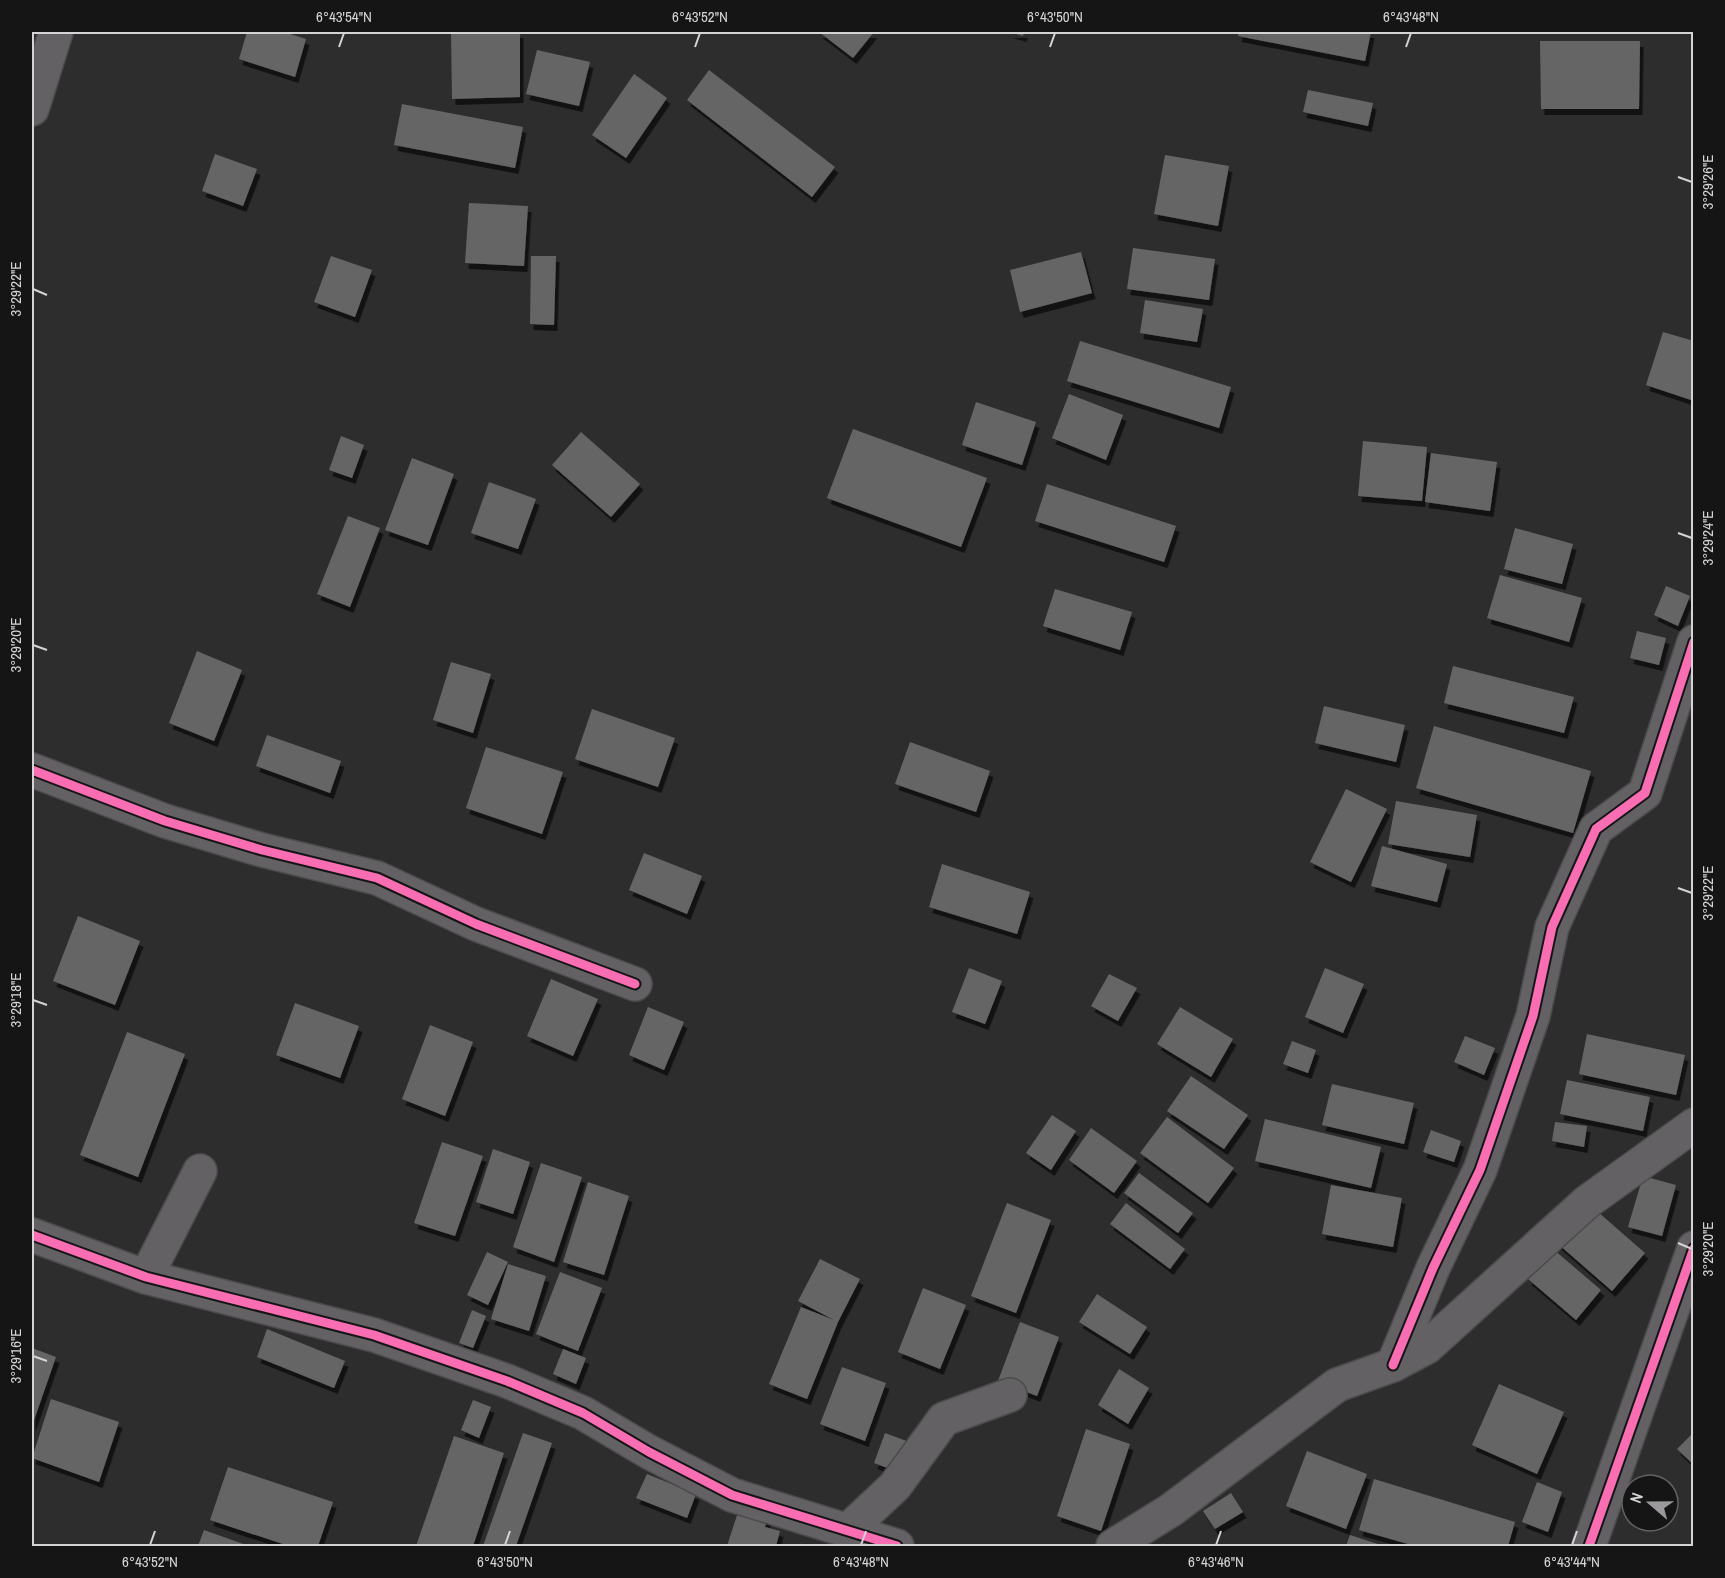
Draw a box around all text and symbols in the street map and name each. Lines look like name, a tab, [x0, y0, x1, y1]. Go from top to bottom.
text: 6°43'54"N	[316, 6, 372, 27]
text: 6°43'52"N	[672, 6, 728, 27]
text: 6°43'50"N	[1027, 6, 1083, 27]
text: 6°43'48"N	[1383, 6, 1439, 27]
text: 3°29'26"E	[1697, 154, 1718, 210]
text: 3°29'22"E	[5, 261, 26, 317]
text: 3°29'24"E	[1697, 510, 1718, 566]
text: 3°29'20"E	[5, 617, 26, 673]
text: 3°29'22"E	[1697, 865, 1718, 921]
text: 3°29'18"E	[5, 972, 26, 1028]
text: 3°29'20"E	[1697, 1221, 1718, 1277]
text: 3°29'16"E	[5, 1328, 26, 1384]
north arrow	[1620, 1473, 1680, 1533]
text: N	[1624, 1490, 1648, 1506]
text: 6°43'52"N	[122, 1551, 178, 1572]
text: 6°43'50"N	[477, 1551, 533, 1572]
text: 6°43'48"N	[833, 1551, 889, 1572]
text: 6°43'46"N	[1188, 1551, 1244, 1572]
text: 6°43'44"N	[1544, 1551, 1600, 1572]

